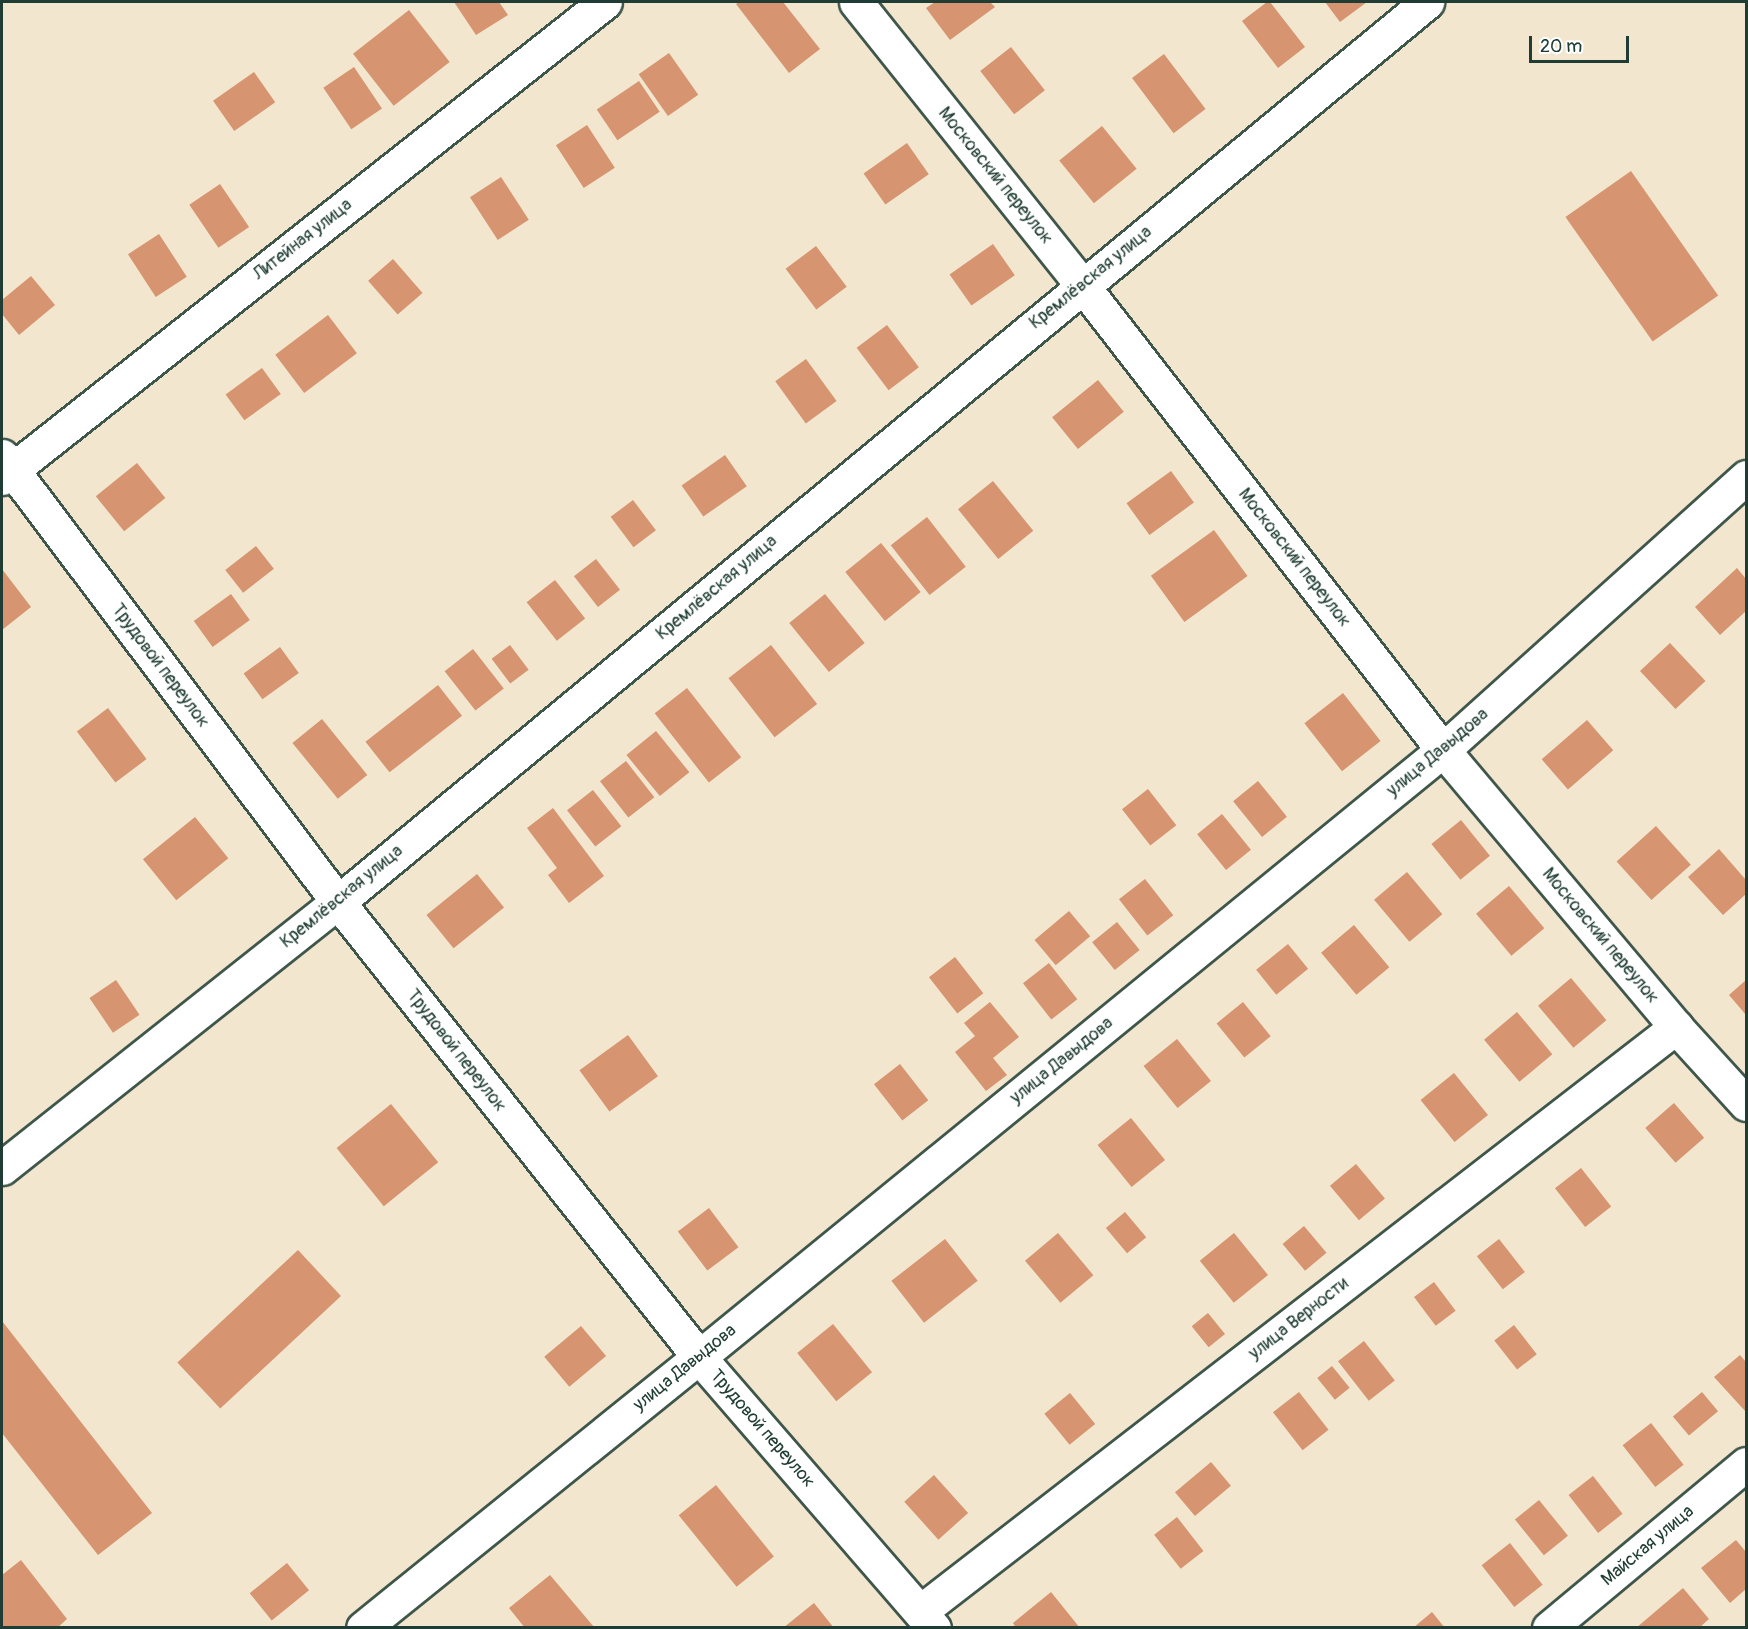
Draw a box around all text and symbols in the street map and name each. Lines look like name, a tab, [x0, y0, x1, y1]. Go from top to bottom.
scale bar	[1532, 24, 1632, 62]
text: 20 m	[1540, 35, 1582, 58]
street label: Московский переулок	[933, 103, 1057, 249]
street label: Литейная улица	[249, 195, 357, 285]
street label: Кремлёвская улица	[1025, 222, 1157, 334]
street label: Московский переулок	[1233, 484, 1355, 632]
street label: Кремлёвская улица	[652, 531, 782, 645]
street label: Трудовой переулок	[106, 600, 214, 732]
street label: улица Давыдова	[1383, 704, 1493, 802]
street label: Кремлёвская улица	[276, 841, 408, 953]
street label: Московский переулок	[1537, 864, 1663, 1008]
street label: Трудовой переулок	[402, 986, 510, 1116]
street label: улица Давыдова	[1006, 1013, 1118, 1109]
street label: улица Верности	[1245, 1273, 1353, 1365]
street label: улица Давыдова	[629, 1320, 741, 1416]
street label: Трудовой переулок	[705, 1366, 819, 1492]
street label: Майская улица	[1597, 1501, 1699, 1591]

